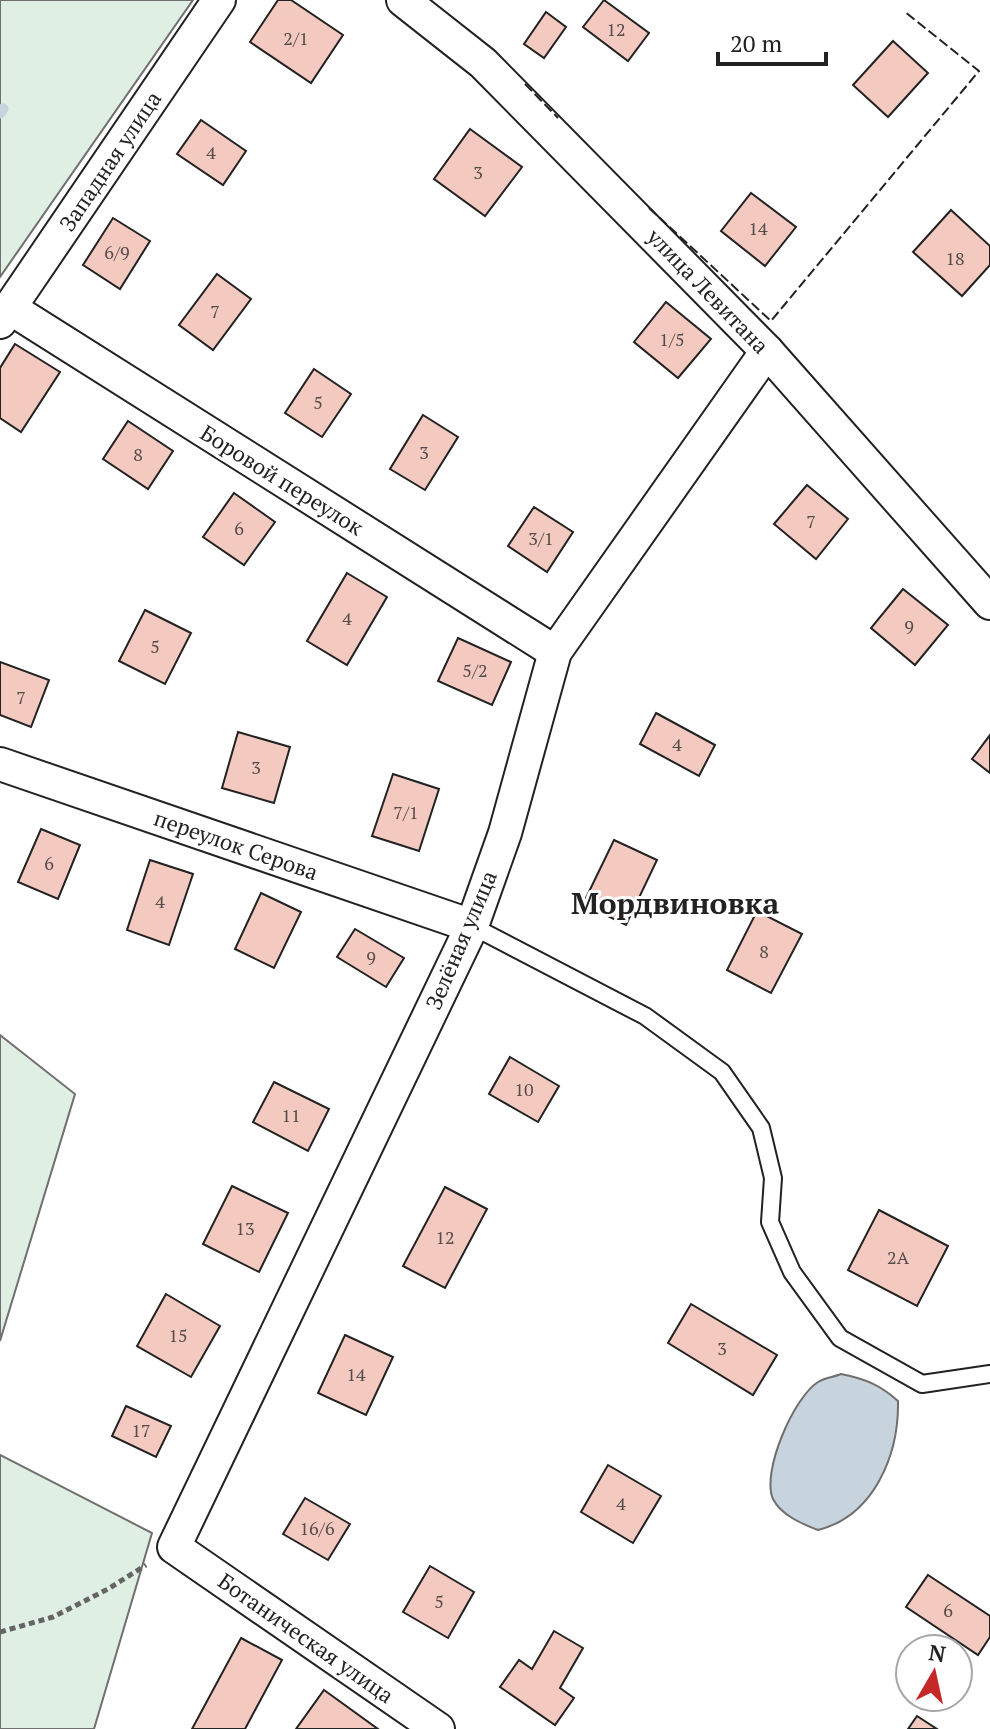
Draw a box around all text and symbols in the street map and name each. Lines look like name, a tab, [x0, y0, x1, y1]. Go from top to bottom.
scale bar	[718, 16, 826, 66]
house number: 12	[606, 17, 626, 41]
house number: 2/1	[283, 26, 309, 50]
text: 20 m	[730, 27, 782, 59]
street label: Западная улица	[52, 85, 167, 236]
house number: 4	[206, 140, 216, 164]
house number: 3	[473, 160, 483, 184]
house number: 14	[748, 216, 768, 240]
street label: улица Левитана	[641, 221, 775, 359]
house number: 6/9	[104, 240, 130, 264]
house number: 18	[945, 246, 965, 270]
house number: 7	[210, 299, 220, 323]
house number: 1/5	[659, 327, 685, 351]
house number: 5	[313, 390, 323, 414]
street label: Боровой переулок	[195, 418, 369, 541]
house number: 3	[419, 440, 429, 464]
house number: 8	[133, 442, 143, 466]
house number: 7	[806, 509, 816, 533]
house number: 6	[234, 516, 244, 540]
house number: 3/1	[528, 526, 554, 550]
house number: 4	[342, 606, 352, 630]
house number: 9	[904, 614, 914, 638]
house number: 5	[150, 634, 160, 658]
house number: 5/2	[462, 658, 488, 682]
house number: 7	[16, 685, 26, 709]
house number: 4	[672, 732, 682, 756]
house number: 3	[251, 755, 261, 779]
house number: 7/1	[393, 800, 419, 824]
street label: переулок Серова	[150, 803, 322, 886]
house number: 6	[44, 851, 54, 875]
street label: Зелёная улица	[418, 866, 503, 1014]
district label: Мордвиновка	[571, 883, 779, 923]
house number: 4	[155, 889, 165, 913]
house number: 8	[759, 939, 769, 963]
house number: 9	[366, 945, 376, 969]
house number: 10	[514, 1077, 534, 1101]
house number: 11	[281, 1103, 301, 1127]
house number: 13	[235, 1216, 255, 1240]
house number: 12	[435, 1225, 455, 1249]
house number: 2А	[887, 1245, 910, 1269]
house number: 15	[168, 1323, 188, 1347]
house number: 3	[717, 1336, 727, 1360]
house number: 14	[346, 1362, 366, 1386]
house number: 17	[131, 1418, 151, 1442]
house number: 4	[616, 1491, 626, 1515]
house number: 16/6	[300, 1516, 335, 1540]
street label: Ботаническая улица	[213, 1566, 400, 1709]
house number: 5	[434, 1589, 444, 1613]
house number: 6	[943, 1598, 953, 1622]
north arrow	[894, 1633, 974, 1713]
text: N	[927, 1637, 948, 1668]

